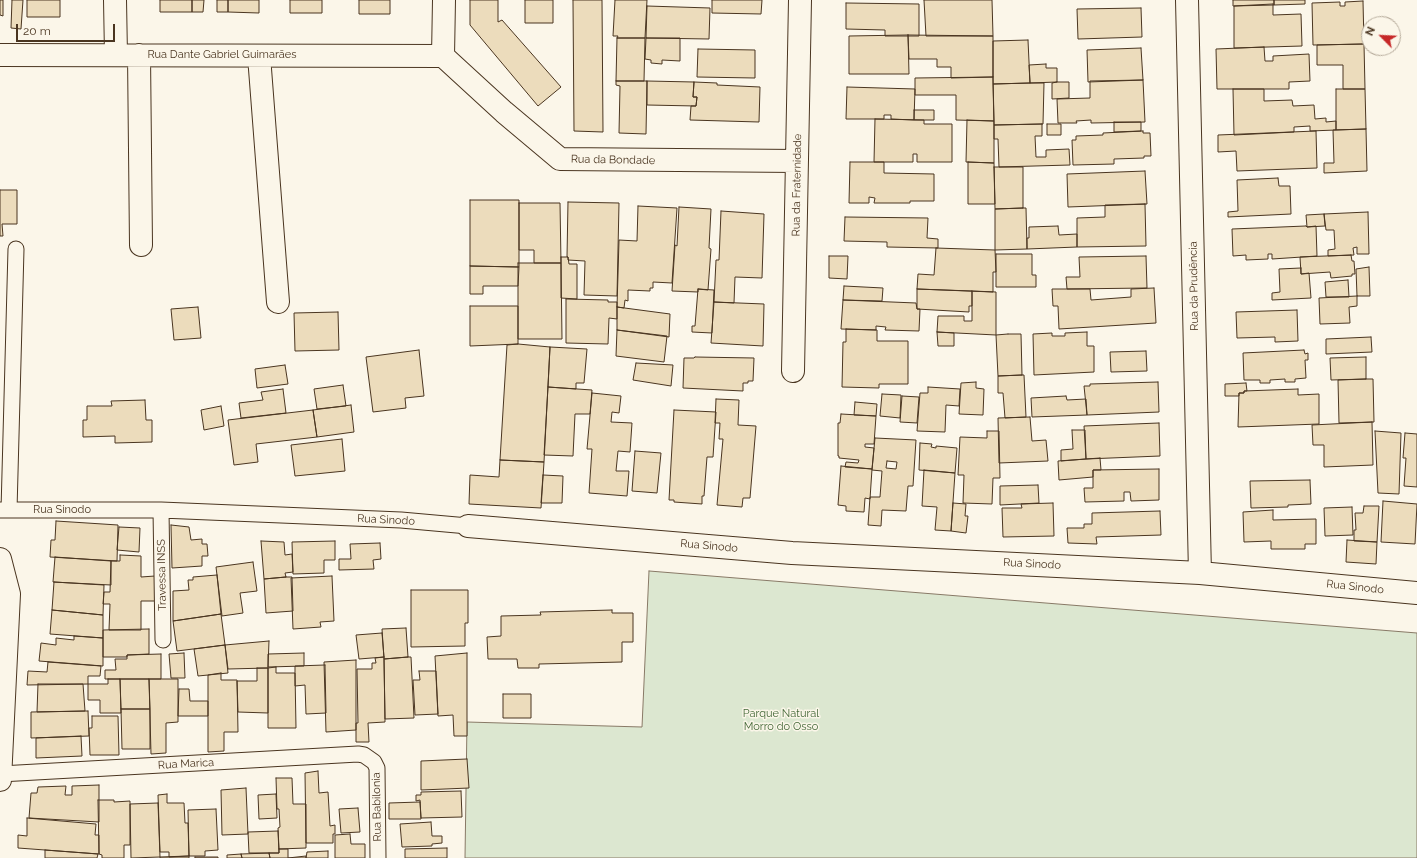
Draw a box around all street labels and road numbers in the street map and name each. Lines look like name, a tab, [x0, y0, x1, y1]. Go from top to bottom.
street label: Rua Dante Gabriel Guimarães	[147, 48, 297, 62]
street label: Rua da Fraternidade	[790, 134, 804, 236]
street label: Rua da Bondade	[571, 153, 655, 167]
street label: Rua da Prudência	[1187, 241, 1201, 331]
street label: Rua Sinodo	[33, 503, 91, 517]
street label: Rua Sinodo	[357, 512, 415, 528]
street label: Rua Sinodo	[680, 537, 738, 555]
street label: Travessa INSS	[155, 539, 169, 611]
street label: Rua Sinodo	[1003, 556, 1061, 572]
street label: Rua Sinodo	[1326, 577, 1384, 597]
street label: Rua Marica	[158, 756, 214, 772]
street label: Rua Babilonia	[370, 772, 384, 842]

